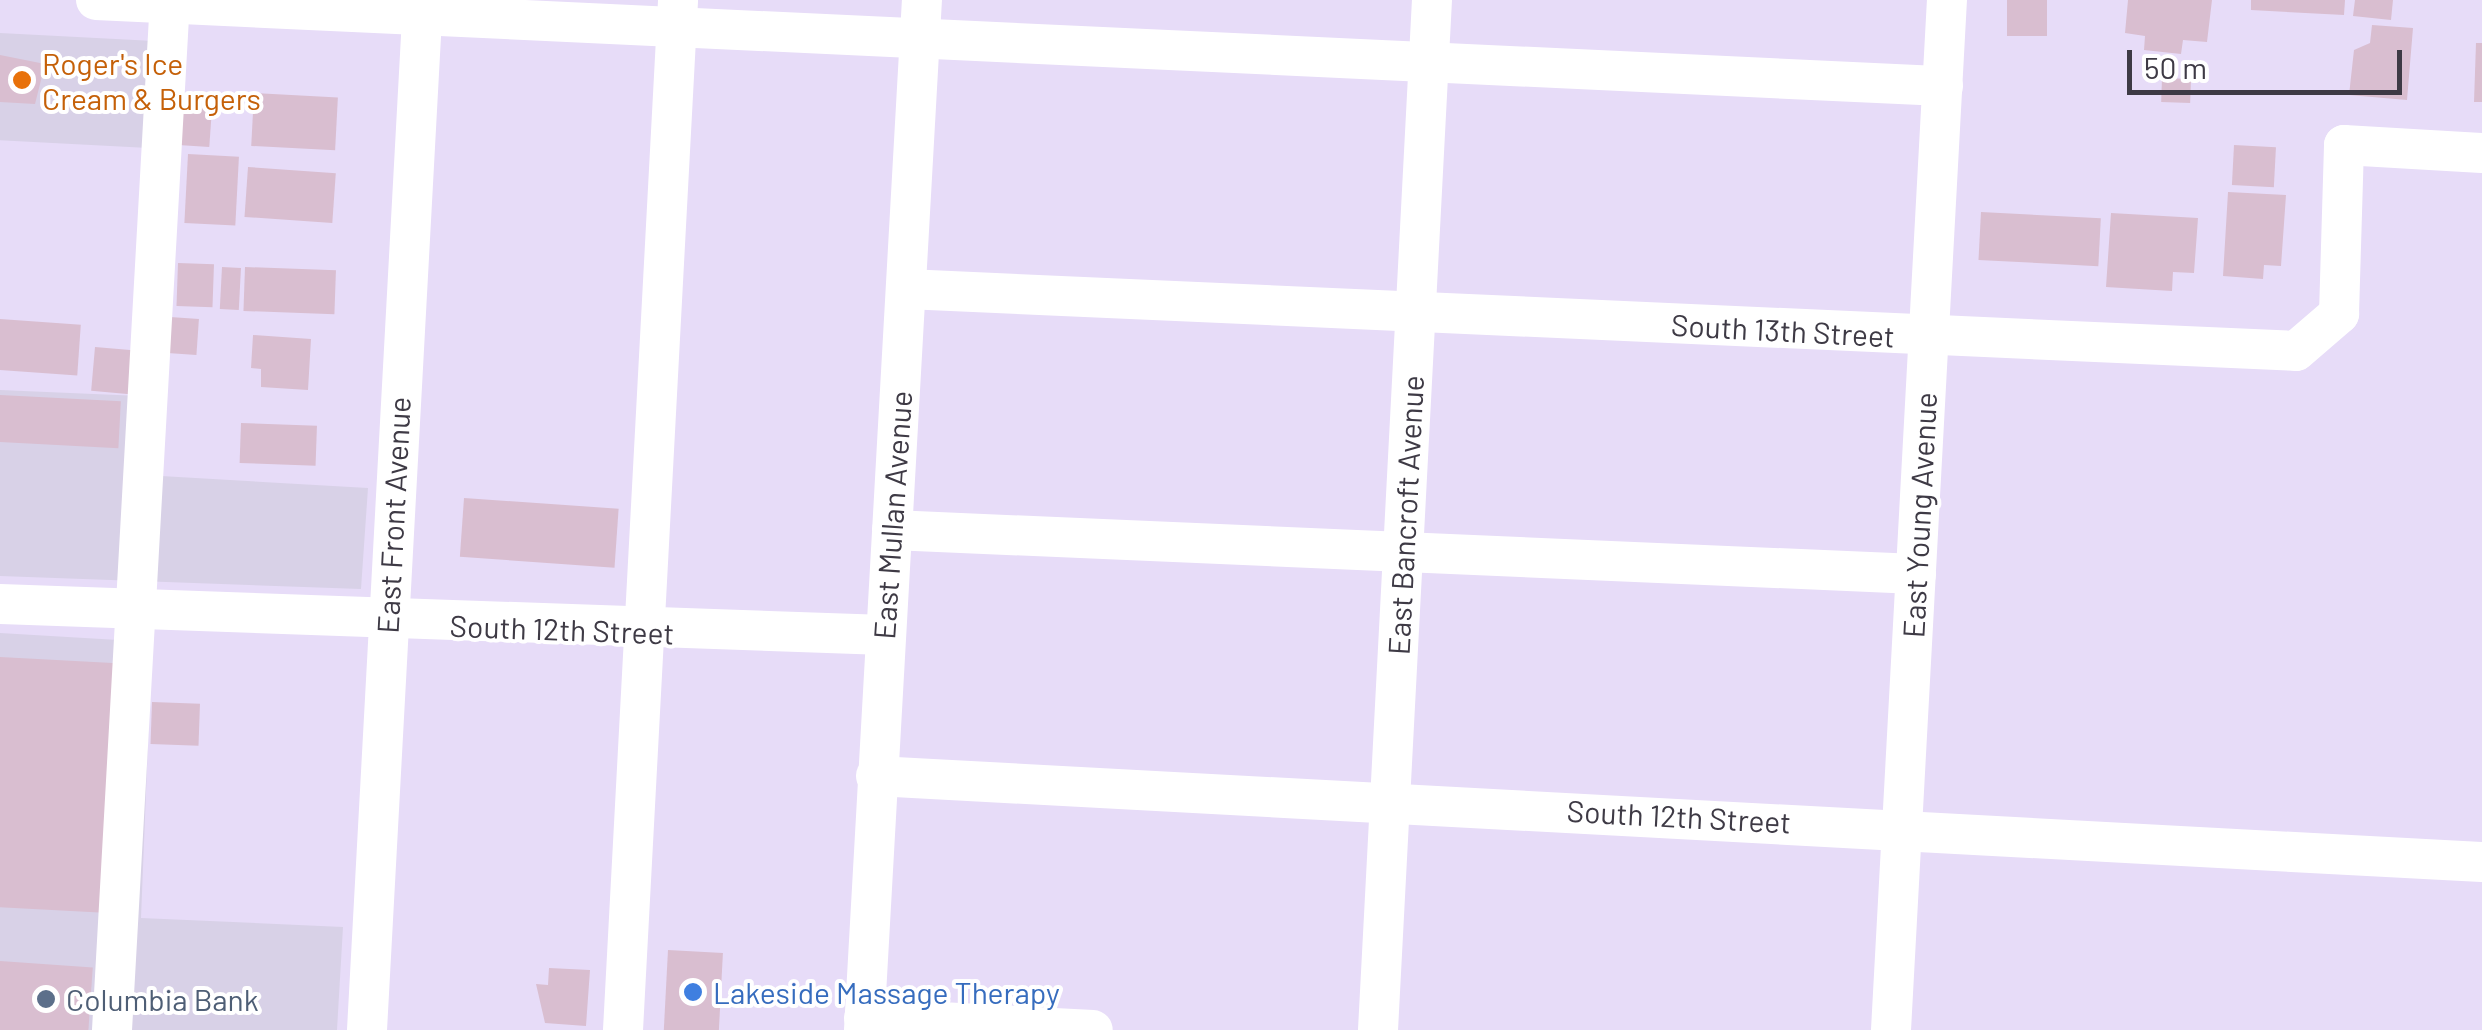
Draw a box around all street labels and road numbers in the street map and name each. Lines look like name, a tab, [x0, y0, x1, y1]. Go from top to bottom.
street label: South 13th Street	[1670, 306, 1896, 354]
street label: East Bancroft Avenue	[1380, 374, 1430, 656]
street label: East Mullan Avenue	[865, 390, 919, 640]
street label: East Young Avenue	[1895, 391, 1943, 639]
street label: East Front Avenue	[369, 396, 417, 634]
street label: South 12th Street	[449, 607, 675, 651]
street label: South 12th Street	[1566, 792, 1792, 840]

